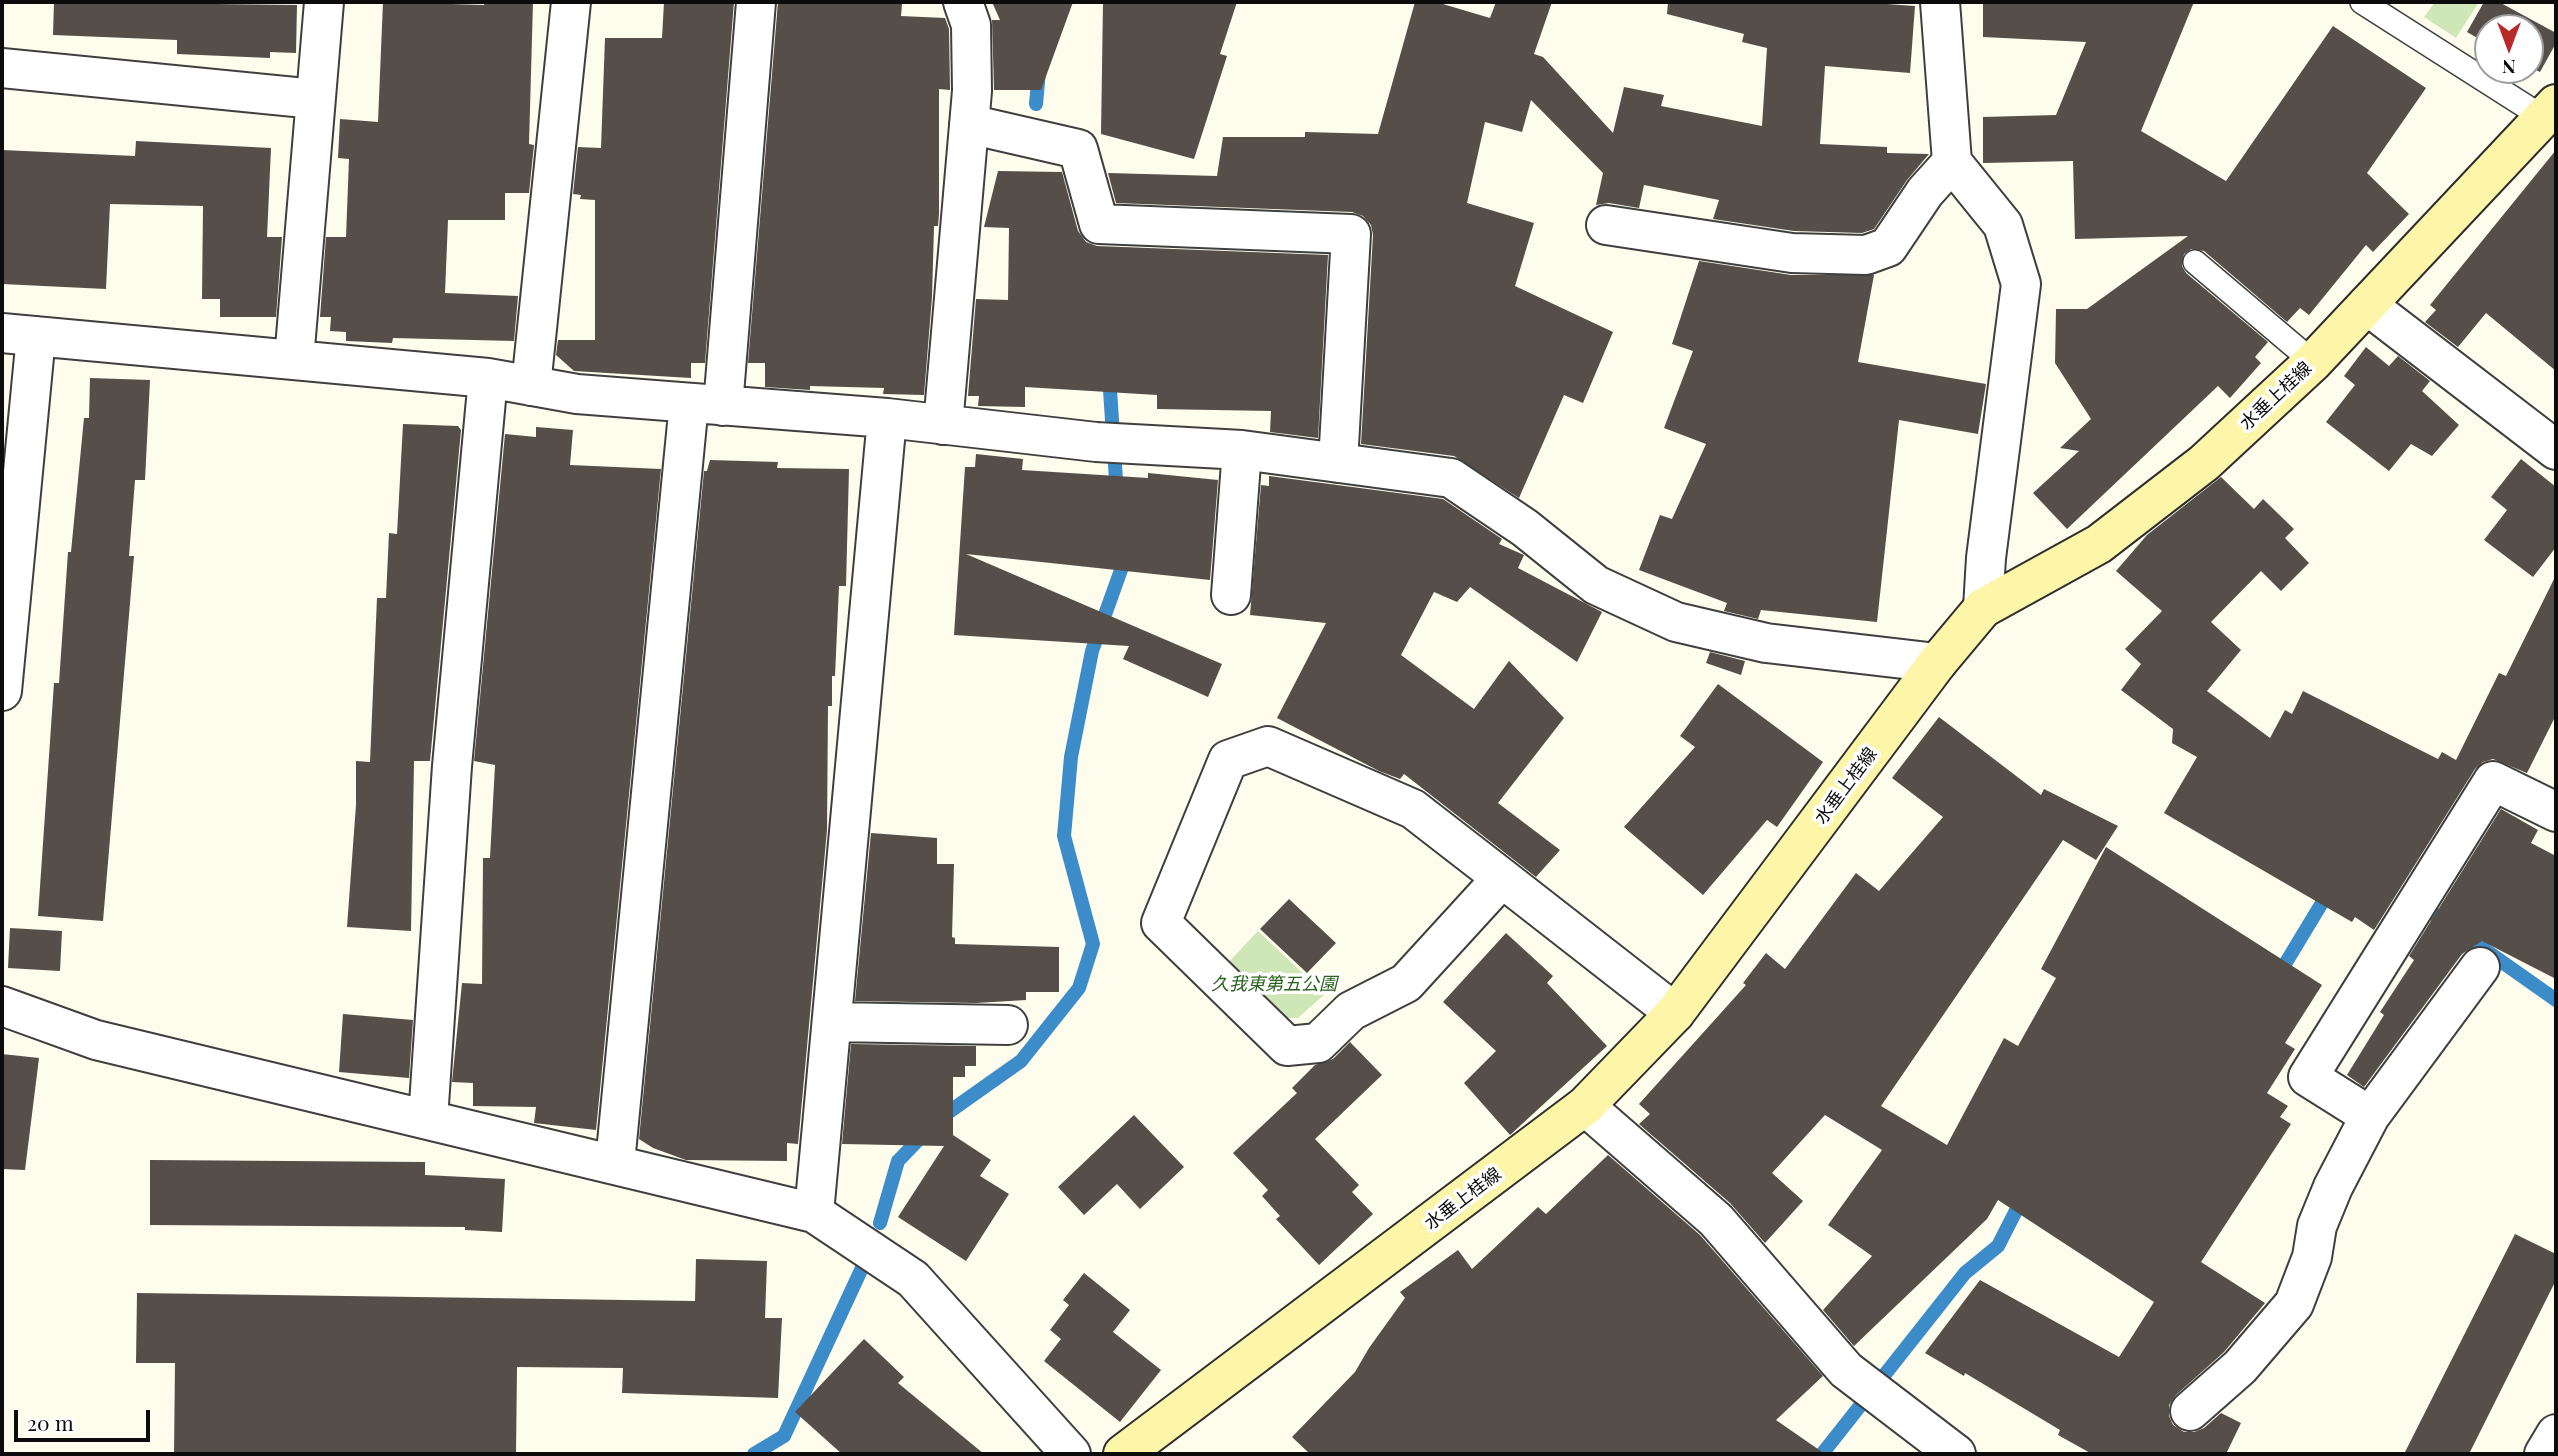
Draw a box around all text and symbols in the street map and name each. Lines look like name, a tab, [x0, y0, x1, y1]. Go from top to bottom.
north arrow	[2474, 14, 2544, 84]
text: N	[2502, 55, 2516, 81]
street label: 水垂上桂線	[2236, 357, 2316, 435]
street label: 水垂上桂線	[1810, 744, 1882, 828]
park label: 久我東第五公園	[1211, 973, 1337, 995]
street label: 水垂上桂線	[1421, 1163, 1505, 1235]
scale bar	[18, 1396, 154, 1440]
text: 20 m	[27, 1408, 74, 1436]

